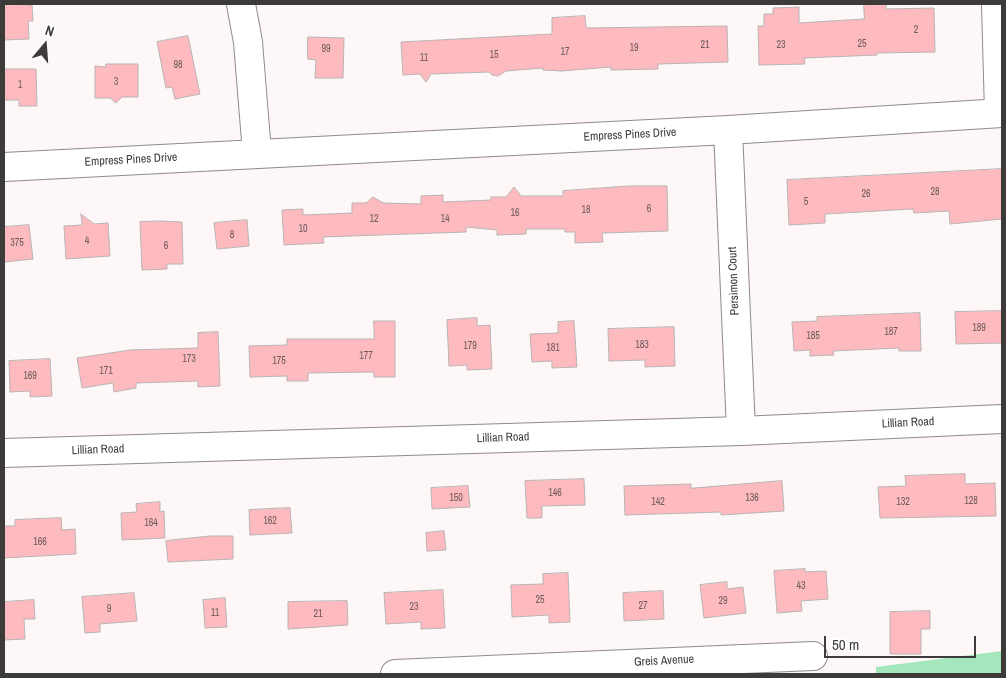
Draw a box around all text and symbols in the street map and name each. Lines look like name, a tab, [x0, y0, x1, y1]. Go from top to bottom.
north arrow	[20, 20, 70, 70]
text: N	[43, 21, 56, 41]
house number: 2	[914, 24, 918, 36]
house number: 25	[857, 38, 867, 50]
house number: 21	[700, 39, 710, 51]
house number: 23	[776, 39, 786, 51]
house number: 19	[629, 42, 639, 54]
house number: 99	[321, 43, 331, 55]
house number: 17	[560, 46, 570, 58]
house number: 15	[489, 49, 499, 61]
house number: 11	[420, 52, 428, 64]
house number: 98	[173, 59, 183, 71]
house number: 3	[114, 76, 118, 88]
house number: 1	[18, 79, 22, 91]
street label: Empress Pines Drive	[583, 125, 677, 145]
street label: Empress Pines Drive	[84, 150, 178, 170]
house number: 28	[930, 186, 940, 198]
house number: 26	[861, 188, 871, 200]
house number: 5	[804, 196, 808, 208]
house number: 6	[647, 203, 651, 215]
house number: 18	[581, 204, 591, 216]
house number: 16	[510, 207, 520, 219]
house number: 12	[369, 213, 379, 225]
house number: 14	[440, 213, 450, 225]
house number: 10	[298, 223, 308, 235]
house number: 8	[230, 229, 234, 241]
house number: 4	[85, 235, 89, 247]
house number: 375	[10, 237, 24, 249]
house number: 6	[164, 240, 168, 252]
street label: Persimon Court	[726, 246, 742, 316]
house number: 189	[972, 322, 986, 334]
house number: 187	[884, 326, 898, 338]
house number: 185	[806, 330, 820, 342]
house number: 183	[635, 339, 649, 351]
house number: 179	[463, 340, 477, 352]
house number: 181	[546, 342, 560, 354]
house number: 177	[359, 350, 373, 362]
house number: 173	[182, 353, 196, 365]
house number: 175	[272, 355, 286, 367]
house number: 171	[99, 365, 113, 377]
house number: 169	[23, 370, 37, 382]
street label: Lillian Road	[881, 414, 935, 432]
street label: Lillian Road	[477, 430, 529, 446]
street label: Lillian Road	[72, 442, 124, 458]
house number: 146	[548, 487, 562, 499]
house number: 150	[449, 492, 463, 504]
house number: 136	[745, 492, 759, 504]
house number: 128	[964, 495, 978, 507]
house number: 142	[651, 496, 665, 508]
house number: 132	[896, 496, 910, 508]
house number: 162	[263, 515, 277, 527]
house number: 164	[144, 517, 158, 529]
house number: 166	[33, 536, 47, 548]
house number: 43	[796, 580, 806, 592]
house number: 25	[535, 594, 545, 606]
house number: 29	[718, 595, 728, 607]
house number: 27	[638, 600, 648, 612]
house number: 23	[409, 601, 419, 613]
house number: 9	[107, 603, 111, 615]
house number: 11	[211, 607, 219, 619]
house number: 21	[313, 608, 323, 620]
scale bar	[826, 626, 978, 658]
text: 50 m	[832, 634, 859, 655]
street label: Greis Avenue	[634, 652, 694, 670]

